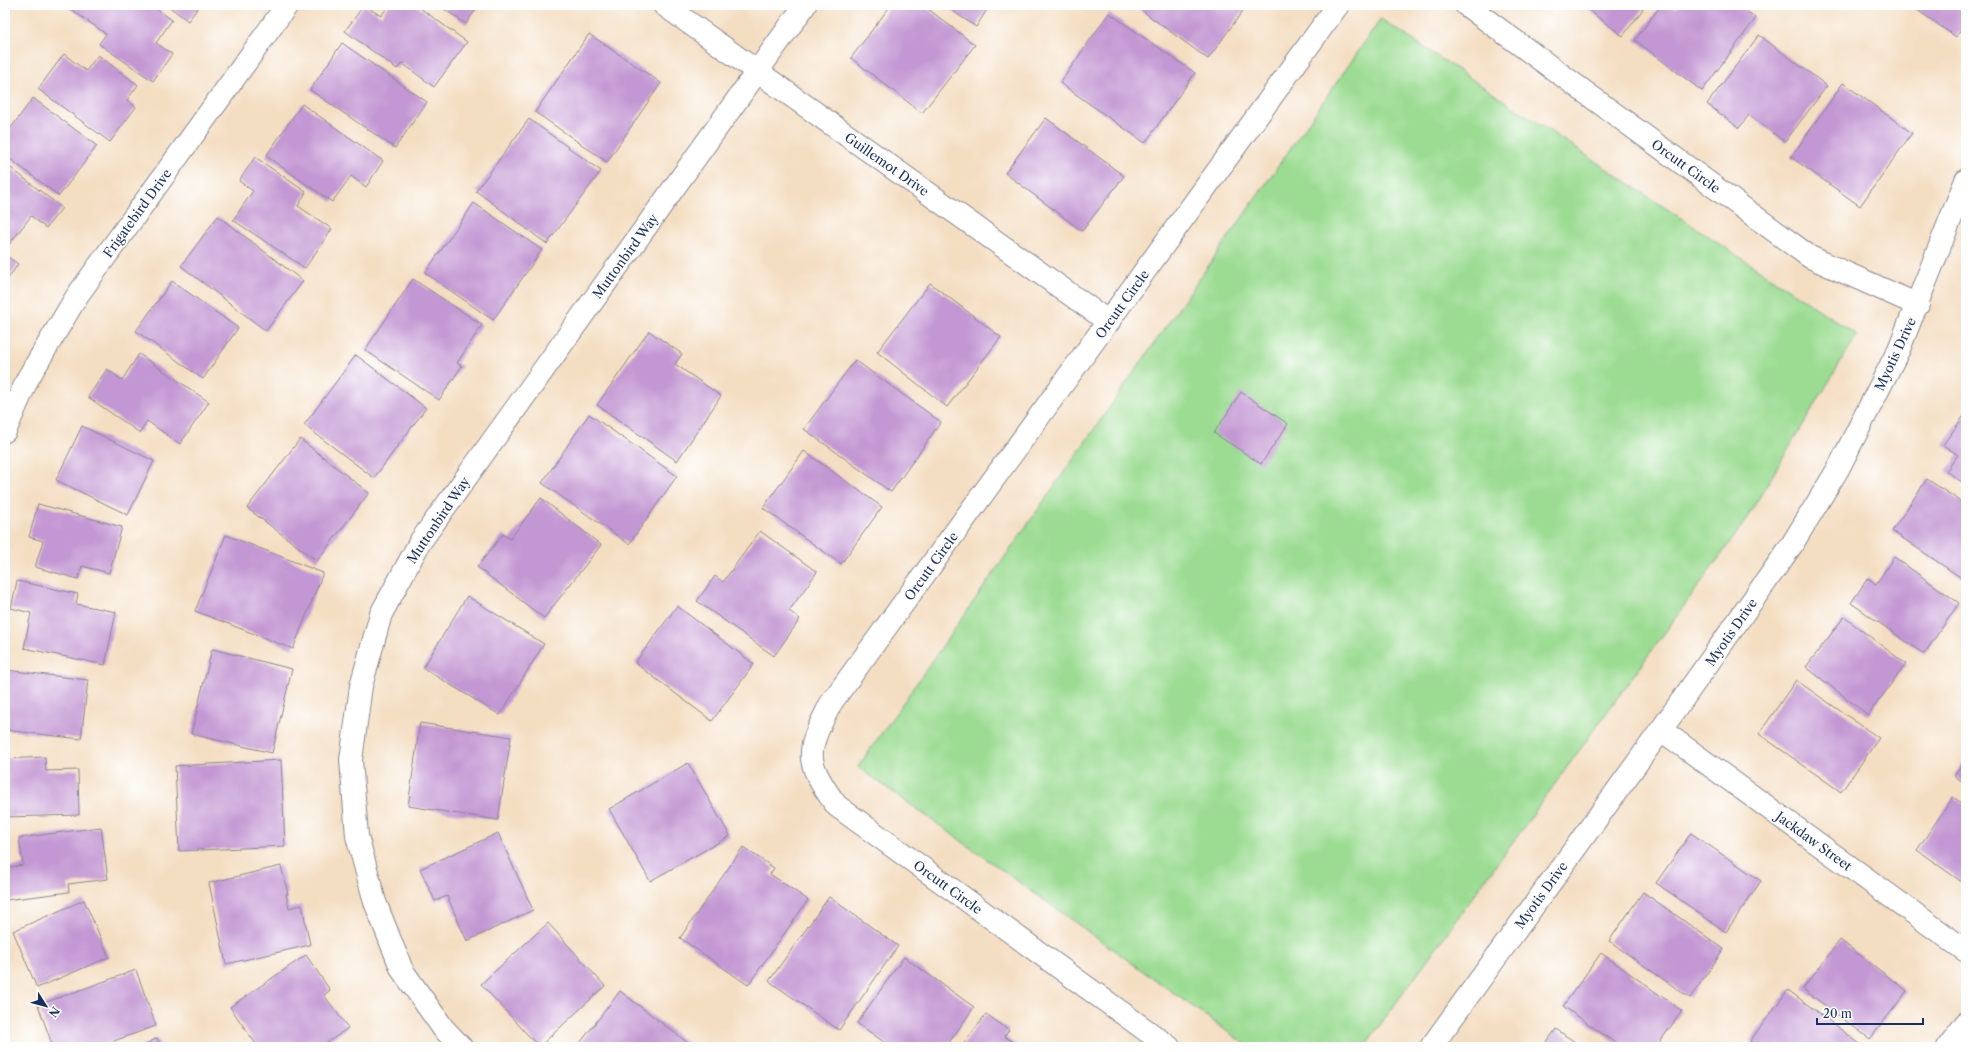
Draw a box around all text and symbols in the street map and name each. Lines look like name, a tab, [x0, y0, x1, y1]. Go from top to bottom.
street label: Guillemot Drive	[842, 129, 932, 199]
street label: Orcutt Circle	[1649, 136, 1723, 196]
street label: Frigatebird Drive	[99, 166, 175, 260]
street label: Muttonbird Way	[589, 210, 662, 302]
street label: Orcutt Circle	[1092, 267, 1152, 341]
street label: Myotis Drive	[1871, 315, 1919, 393]
street label: Muttonbird Way	[403, 473, 473, 566]
street label: Orcutt Circle	[901, 529, 961, 603]
street label: Myotis Drive	[1702, 595, 1760, 669]
street label: Jackdaw Street	[1771, 807, 1856, 874]
street label: Orcutt Circle	[911, 857, 985, 917]
street label: Myotis Drive	[1511, 858, 1571, 932]
north arrow	[26, 986, 66, 1026]
scale bar	[1817, 1000, 1923, 1026]
text: N	[45, 1004, 63, 1020]
text: 20 m	[1823, 1006, 1852, 1021]

